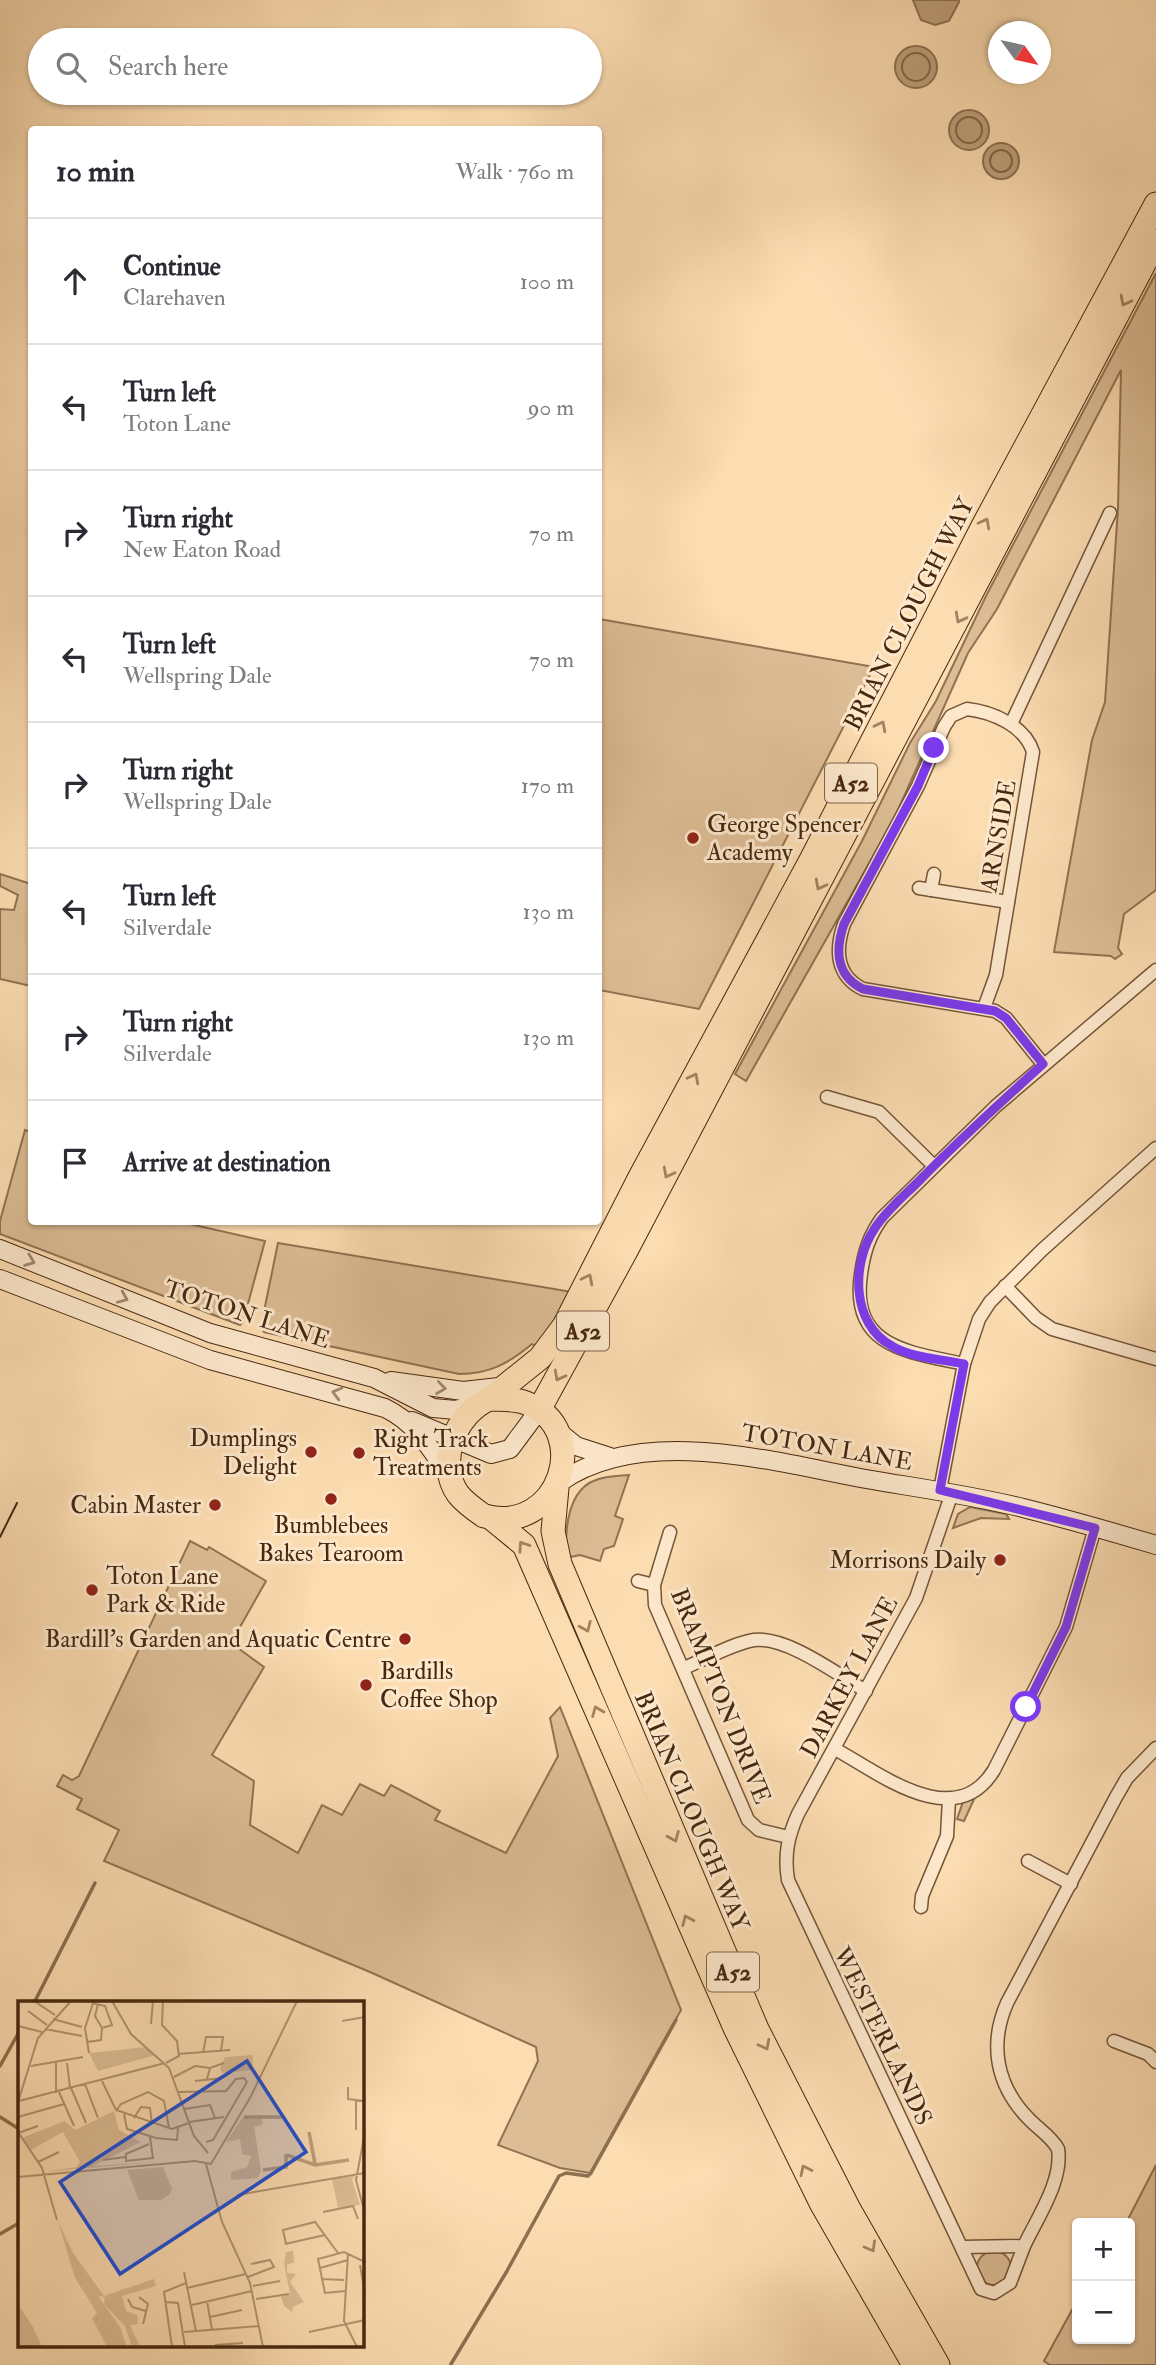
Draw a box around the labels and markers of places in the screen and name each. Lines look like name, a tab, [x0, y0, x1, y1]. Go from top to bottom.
place label: George Spencer Academy	[706, 809, 861, 868]
marker: George Spencer Academy	[685, 830, 701, 846]
place label: Dumplings Delight	[190, 1423, 297, 1482]
place label: Right Track Treatments	[373, 1424, 489, 1483]
marker: Dumplings Delight	[303, 1444, 319, 1460]
marker: Right Track Treatments	[351, 1445, 367, 1461]
place label: Cabin Master	[70, 1490, 201, 1521]
marker: Bumblebees Bakes Tearoom	[323, 1491, 339, 1507]
marker: Cabin Master	[207, 1497, 223, 1513]
place label: Bumblebees Bakes Tearoom	[258, 1510, 404, 1569]
place label: Morrisons Daily	[830, 1545, 986, 1576]
marker: Morrisons Daily	[992, 1552, 1008, 1568]
place label: Toton Lane Park & Ride	[106, 1561, 225, 1620]
marker: Toton Lane Park & Ride	[84, 1582, 100, 1598]
place label: Bardill's Garden and Aquatic Centre	[45, 1624, 391, 1655]
marker: Bardill's Garden and Aquatic Centre	[397, 1631, 413, 1647]
place label: Bardills Coffee Shop	[380, 1656, 498, 1715]
marker: Bardills Coffee Shop	[358, 1677, 374, 1693]

